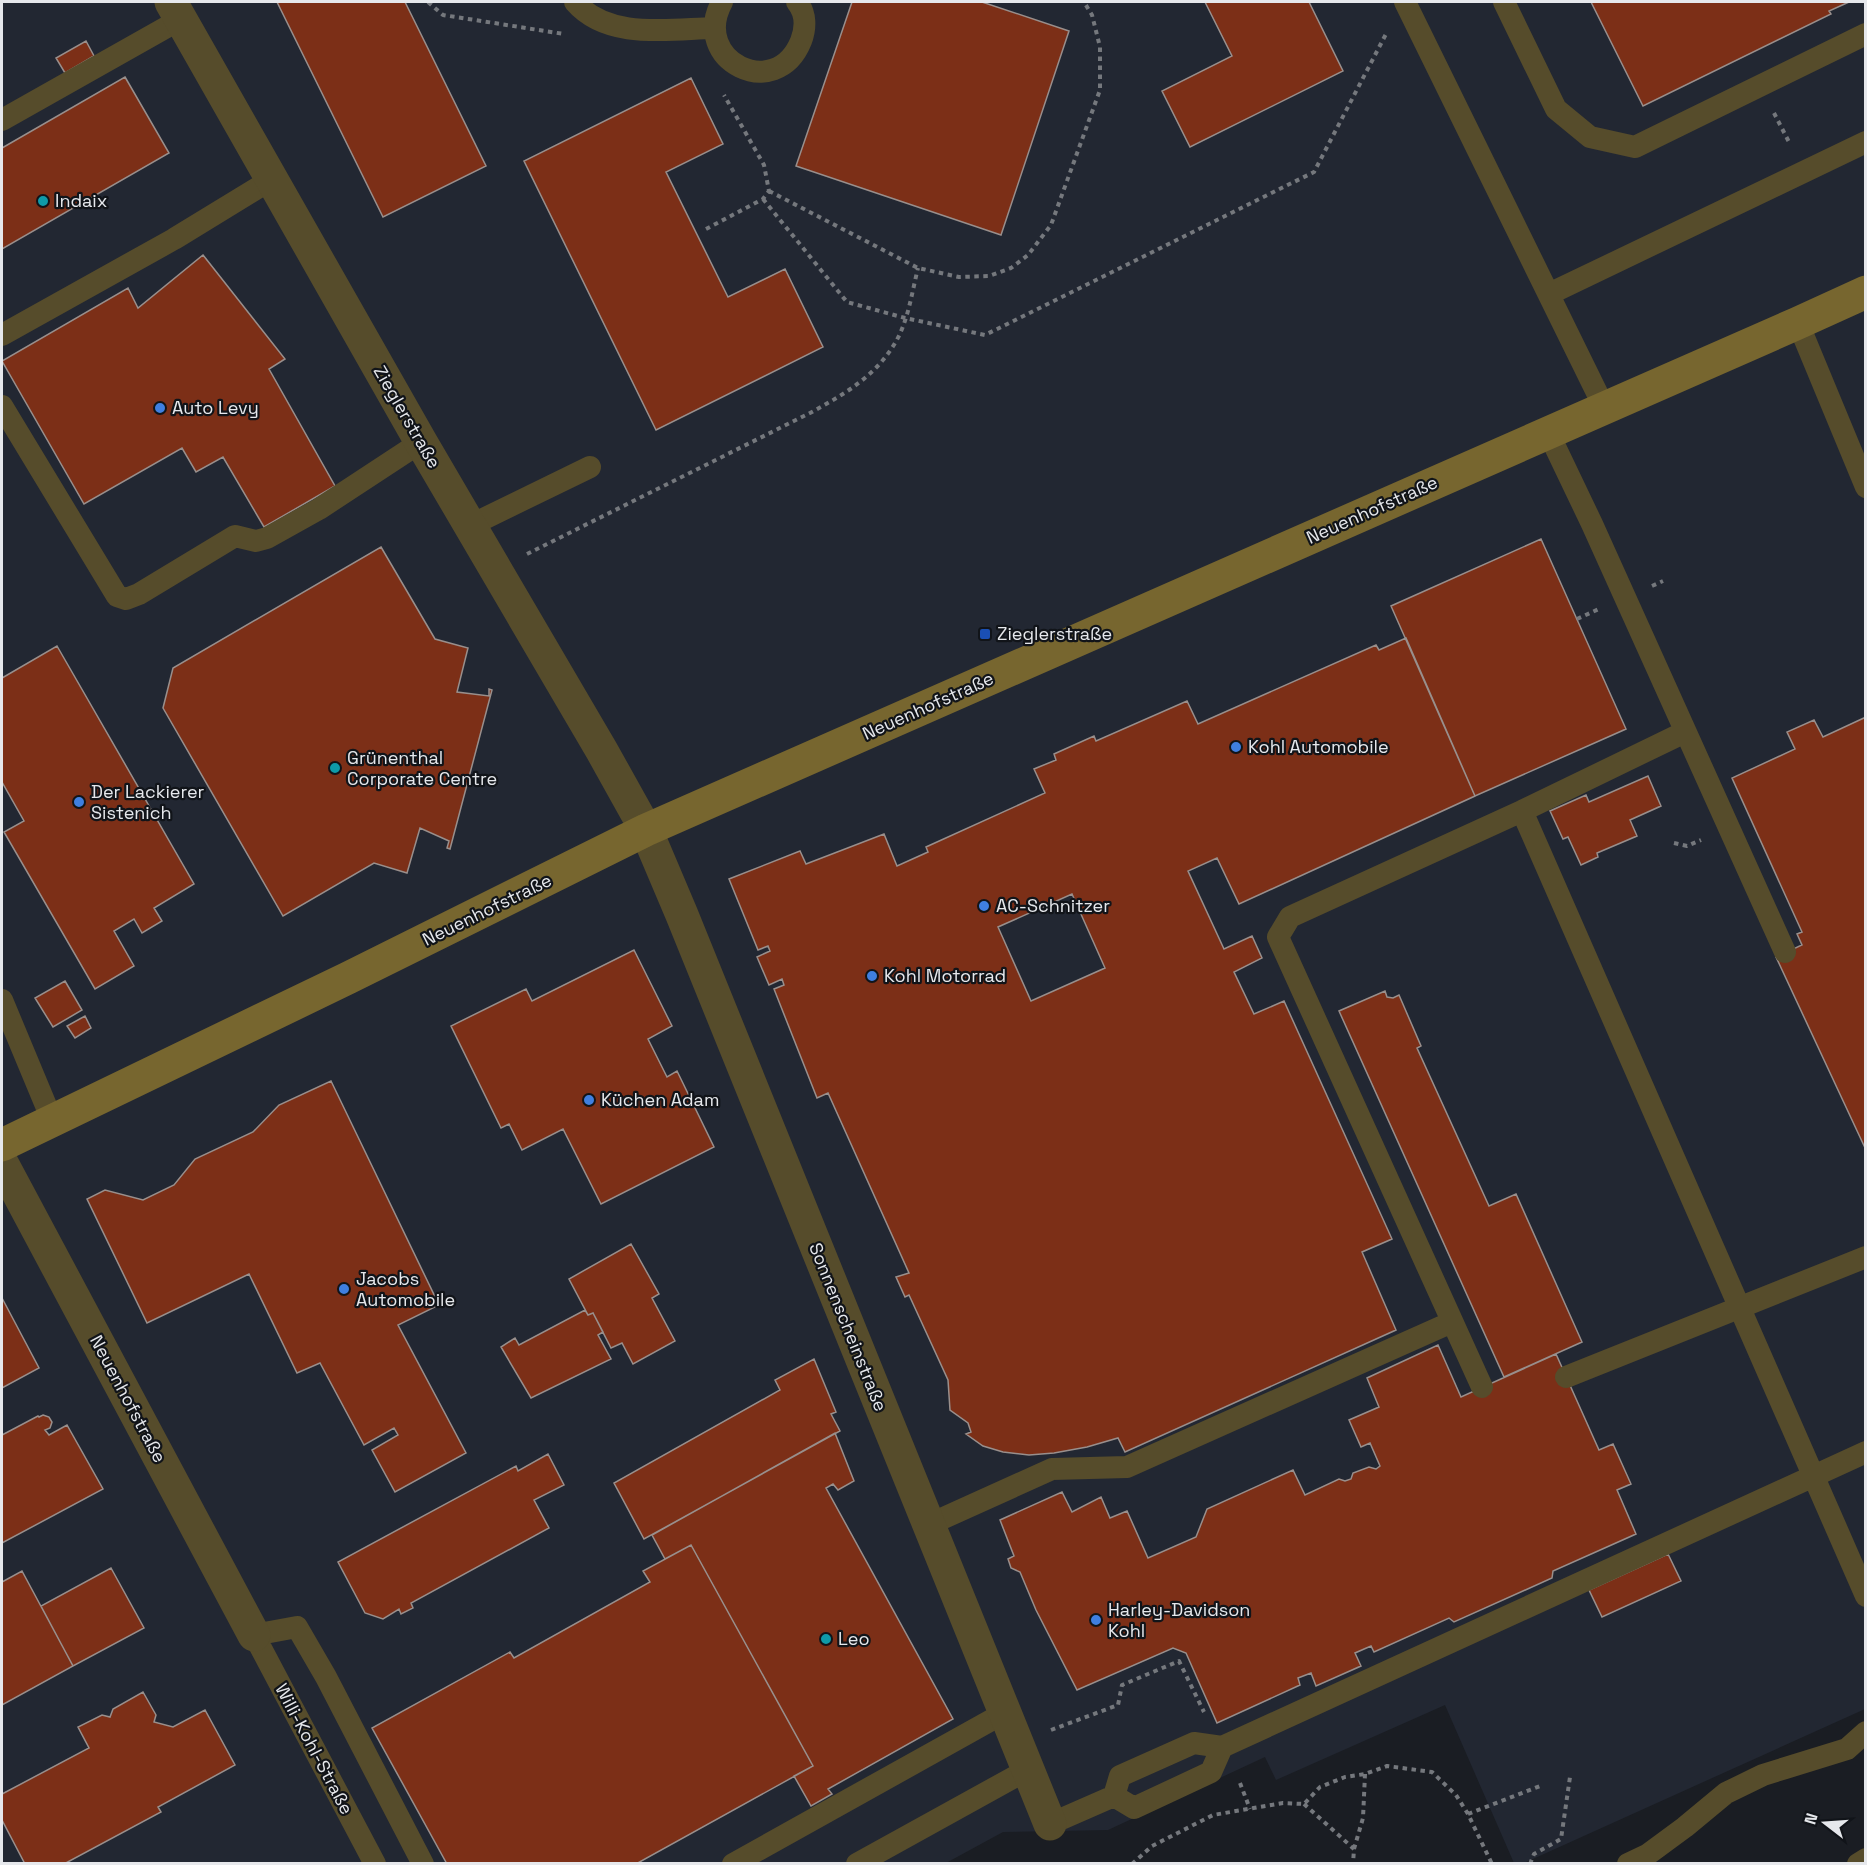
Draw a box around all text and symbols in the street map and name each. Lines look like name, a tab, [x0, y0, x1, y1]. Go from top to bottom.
place label: Indaix	[55, 189, 107, 212]
marker: Indaix	[36, 194, 50, 208]
street label: Zieglerstraße	[369, 361, 446, 472]
place label: Auto Levy	[172, 396, 259, 419]
marker: Auto Levy	[153, 401, 167, 415]
street label: Neuenhofstraße	[1303, 470, 1441, 549]
place label: Zieglerstraße	[997, 622, 1112, 645]
marker: Zieglerstraße	[978, 627, 992, 641]
street label: Neuenhofstraße	[859, 666, 997, 745]
place label: Kohl Automobile	[1248, 735, 1389, 758]
marker: Kohl Automobile	[1229, 740, 1243, 754]
place label: Grünenthal Corporate Centre	[347, 746, 497, 790]
marker: Grünenthal Corporate Centre	[328, 761, 342, 775]
place label: Der Lackierer Sistenich	[91, 780, 205, 824]
marker: Der Lackierer Sistenich	[72, 795, 86, 809]
street label: Neuenhofstraße	[418, 868, 555, 951]
place label: AC-Schnitzer	[996, 894, 1110, 917]
marker: AC-Schnitzer	[977, 899, 991, 913]
place label: Kohl Motorrad	[884, 964, 1006, 987]
marker: Kohl Motorrad	[865, 969, 879, 983]
place label: Küchen Adam	[601, 1088, 719, 1111]
marker: Küchen Adam	[582, 1093, 596, 1107]
street label: Sonnenscheinstraße	[804, 1239, 893, 1414]
place label: Jacobs Automobile	[356, 1267, 455, 1311]
marker: Jacobs Automobile	[337, 1282, 351, 1296]
street label: Neuenhofstraße	[85, 1331, 172, 1467]
place label: Harley-Davidson Kohl	[1108, 1598, 1250, 1642]
marker: Harley-Davidson Kohl	[1089, 1613, 1103, 1627]
place label: Leo	[838, 1627, 870, 1650]
marker: Leo	[819, 1632, 833, 1646]
street label: Willi-Kohl-Straße	[270, 1679, 359, 1818]
north arrow	[1795, 1793, 1855, 1853]
text: N	[1800, 1811, 1823, 1827]

